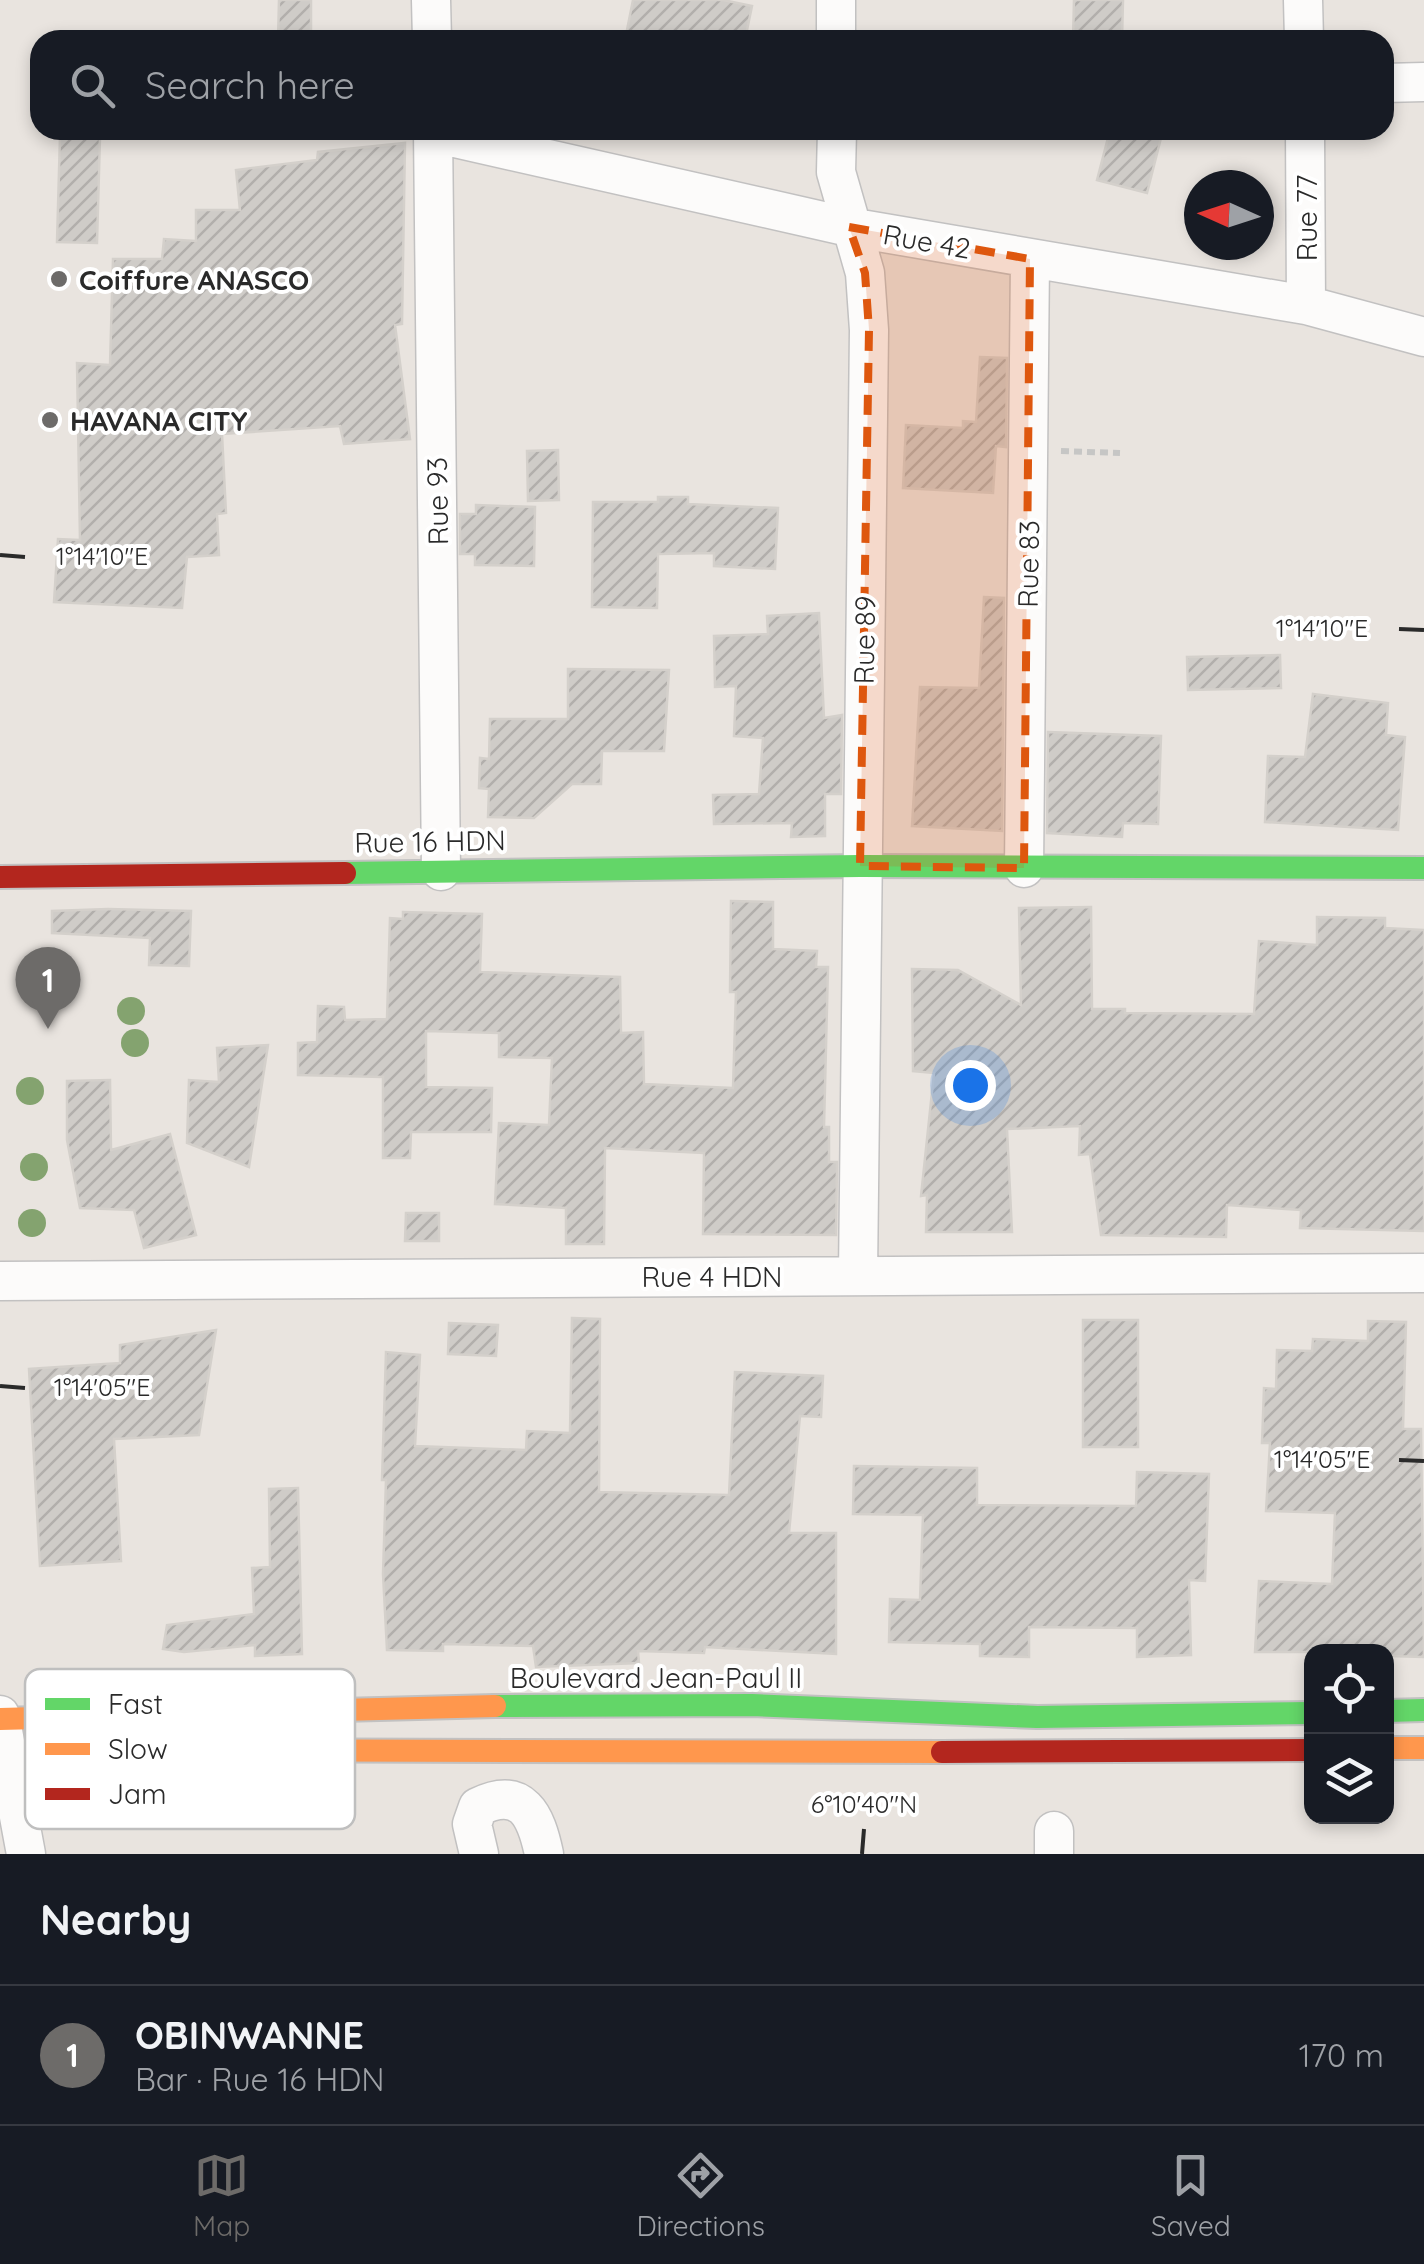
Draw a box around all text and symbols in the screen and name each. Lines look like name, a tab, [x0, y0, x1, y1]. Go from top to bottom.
search box	[30, 30, 1394, 140]
icon: search	[65, 58, 120, 113]
text: Search here	[145, 61, 355, 109]
north arrow	[1184, 170, 1274, 260]
street label: Rue 77	[1289, 175, 1324, 261]
street label: Rue 42	[881, 216, 973, 266]
place label: Coiffure ANASCO	[79, 262, 309, 297]
marker: Coiffure ANASCO	[48, 268, 70, 290]
place label: HAVANA CITY	[70, 403, 248, 438]
marker: HAVANA CITY	[39, 409, 61, 431]
street label: Rue 93	[419, 457, 455, 545]
street label: Rue 83	[1010, 520, 1046, 608]
text: 1°14'10"E	[56, 540, 148, 571]
street label: Rue 89	[846, 595, 882, 685]
text: 1°14'10"E	[1276, 612, 1368, 643]
street label: Rue 16 HDN	[354, 822, 506, 860]
pin: 1	[15, 946, 80, 1029]
your location	[945, 1060, 996, 1111]
street label: Rue 4 HDN	[642, 1259, 782, 1294]
text: 1°14'05"E	[54, 1371, 150, 1402]
text: 1°14'05"E	[1274, 1443, 1370, 1474]
map controls	[1304, 1644, 1394, 1824]
button: locate	[1304, 1644, 1394, 1734]
street label: Boulevard Jean-Paul II	[510, 1660, 802, 1695]
legend	[25, 1669, 355, 1829]
text: Fast	[108, 1686, 163, 1721]
text: Slow	[108, 1731, 168, 1766]
button: layers	[1304, 1734, 1394, 1824]
text: Jam	[108, 1776, 167, 1811]
text: 6°10'40"N	[811, 1788, 917, 1819]
text: Nearby	[40, 1893, 191, 1946]
text: OBINWANNE	[135, 2011, 364, 2059]
text: 1	[66, 2035, 79, 2075]
text: 170 m	[1299, 2035, 1384, 2075]
text: Bar · Rue 16 HDN	[135, 2059, 385, 2099]
tab: Map	[193, 2148, 250, 2243]
tab: Directions	[636, 2148, 765, 2243]
tab: Saved	[1151, 2148, 1231, 2243]

